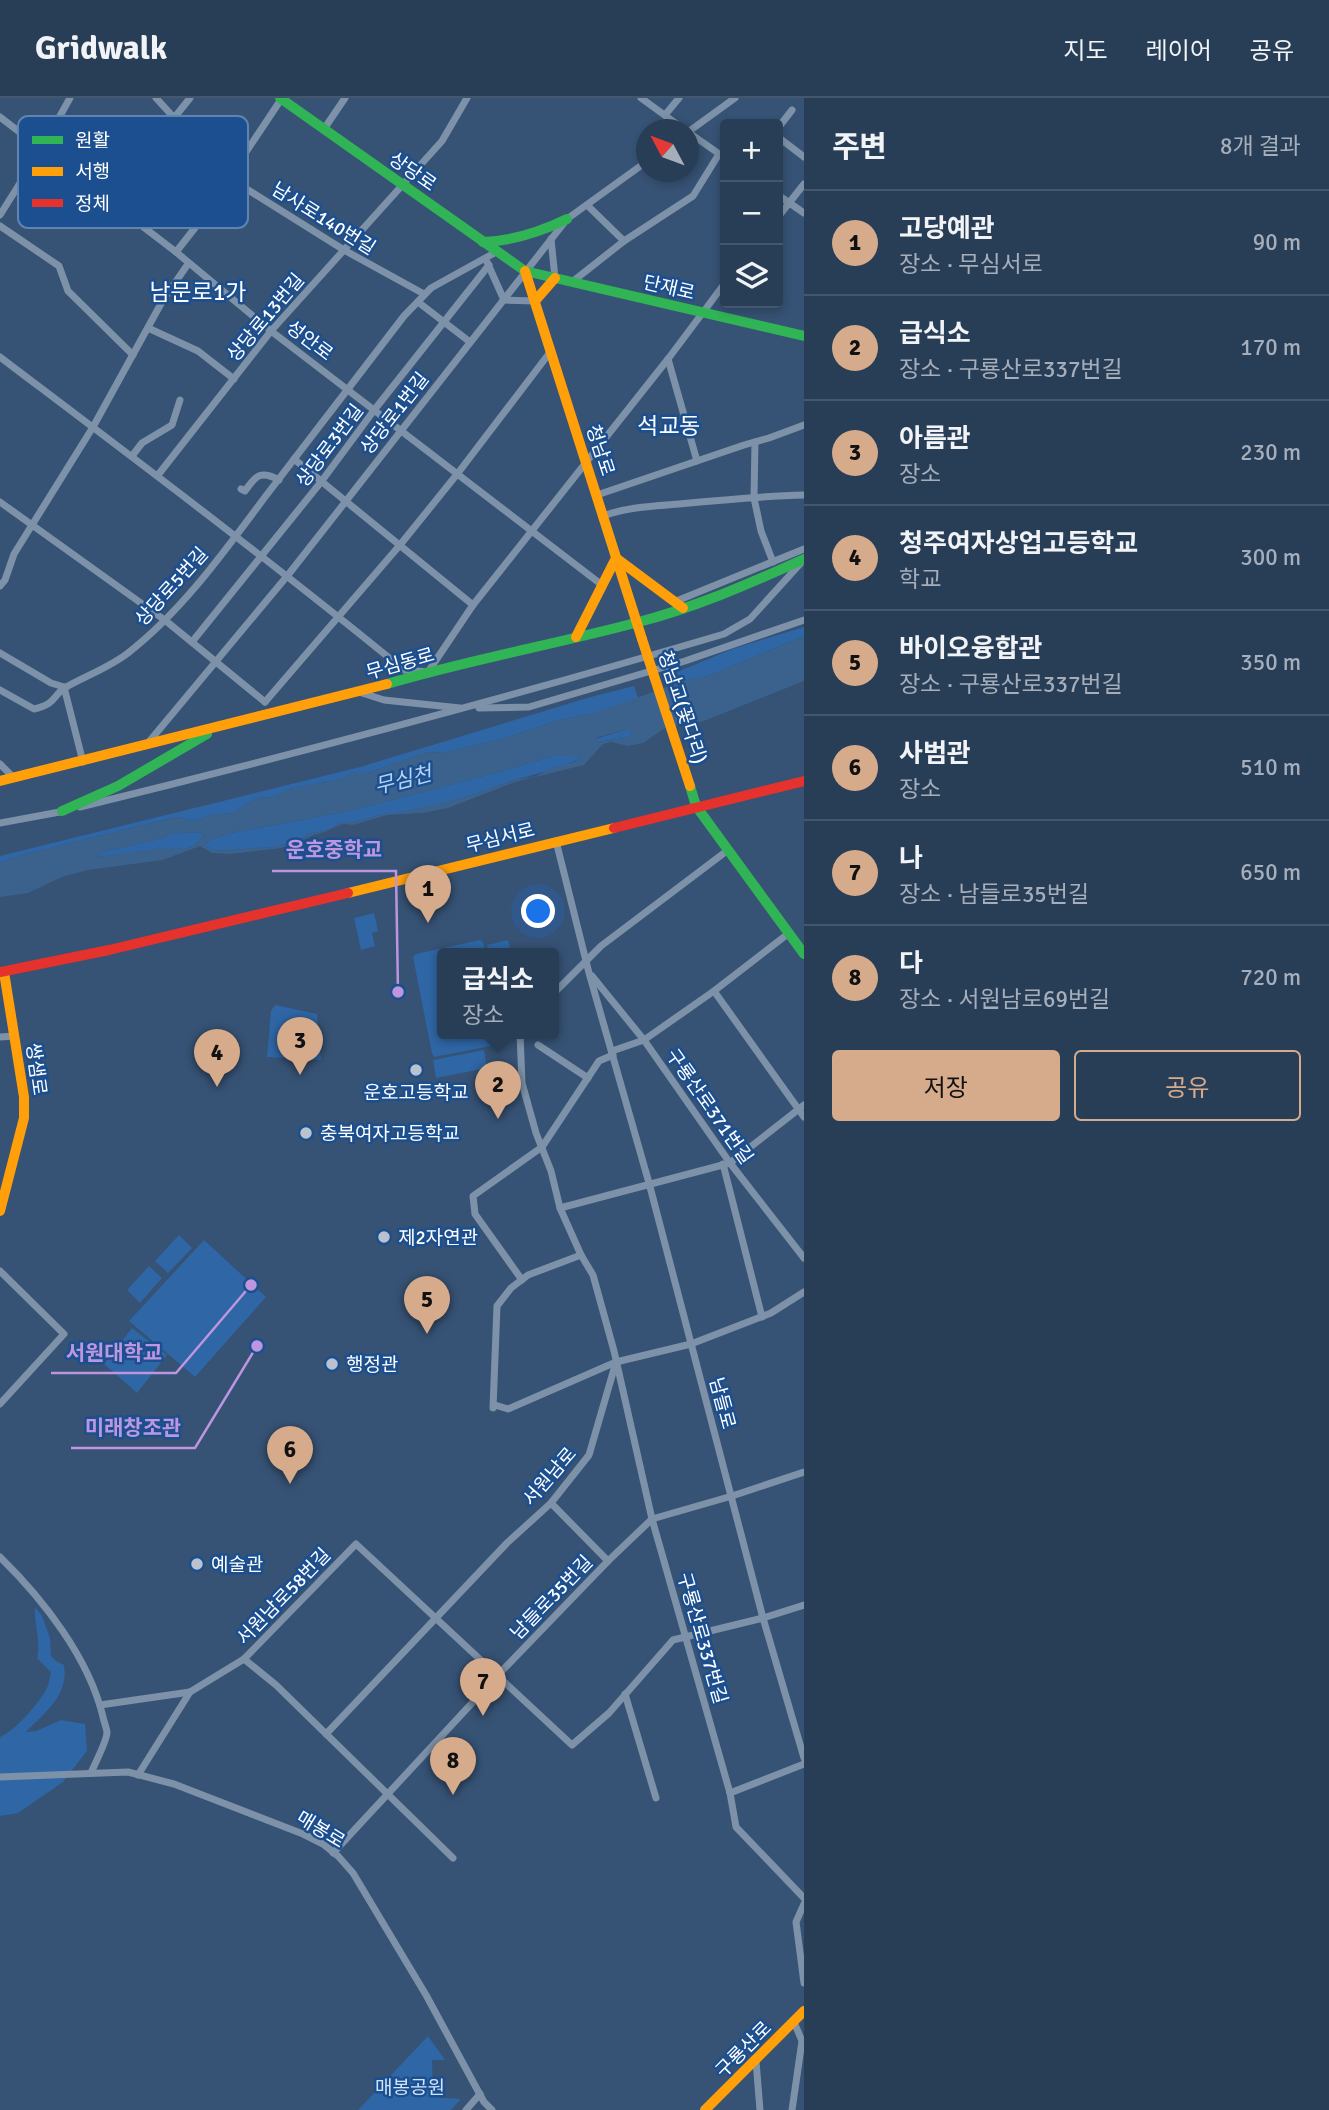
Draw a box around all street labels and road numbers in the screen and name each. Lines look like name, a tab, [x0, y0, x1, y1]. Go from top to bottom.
street label: 상당로	[384, 147, 441, 197]
street label: 남사로140번길	[267, 177, 380, 260]
street label: 상당로13번길	[222, 269, 310, 367]
street label: 단재로	[641, 270, 697, 306]
street label: 성안로	[281, 315, 338, 366]
street label: 상당로1번길	[355, 368, 434, 459]
street label: 상당로3번길	[291, 399, 369, 492]
street label: 청남로	[581, 422, 620, 479]
street label: 상당로5번길	[130, 542, 213, 631]
street label: 무심동로	[363, 643, 437, 685]
street label: 청남교(꽃다리)	[652, 648, 712, 767]
street label: 무심서로	[463, 818, 537, 858]
street label: 쌍샘로	[20, 1041, 52, 1097]
street label: 구룡산로371번길	[660, 1044, 758, 1169]
street label: 남들로	[704, 1375, 740, 1432]
street label: 서원남로	[518, 1442, 582, 1511]
street label: 서원남로58번길	[232, 1543, 336, 1650]
street label: 남들로35번길	[506, 1551, 598, 1645]
street label: 구룡산로337번길	[672, 1570, 732, 1707]
street label: 매봉로	[292, 1806, 349, 1854]
street label: 구룡산로	[711, 2017, 777, 2083]

